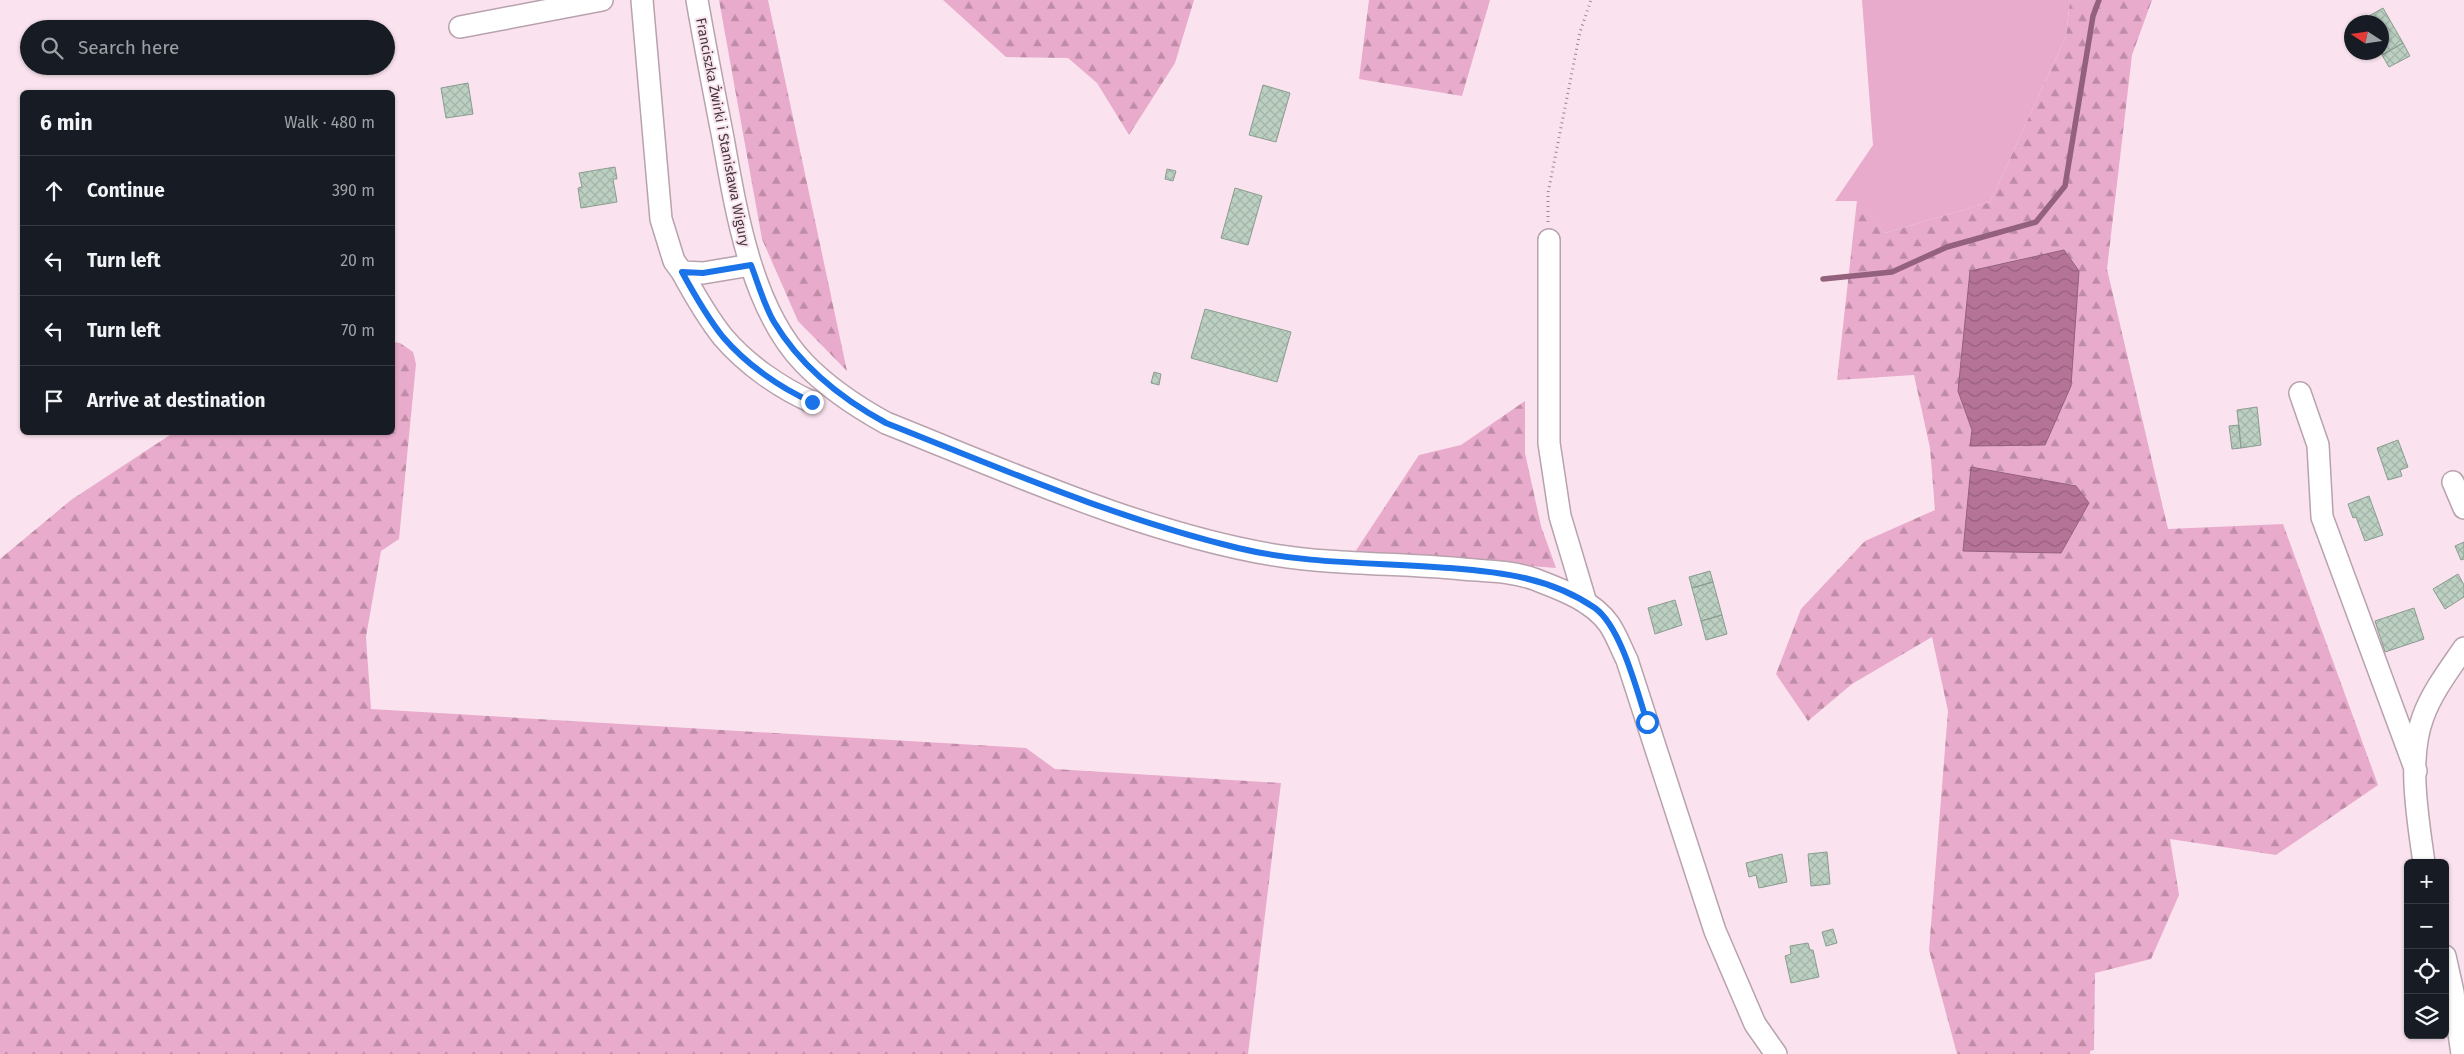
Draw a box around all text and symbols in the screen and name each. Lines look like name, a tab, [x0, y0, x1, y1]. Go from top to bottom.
north arrow	[2344, 15, 2389, 60]
street label: Franciszka Żwirki i Stanisława Wigury	[692, 16, 754, 248]
search box	[20, 20, 395, 75]
icon: search	[38, 34, 66, 62]
text: Search here	[78, 36, 179, 59]
text: 6 min	[40, 110, 93, 136]
text: Walk · 480 m	[284, 113, 375, 132]
icon: ahead	[40, 177, 68, 205]
text: Continue	[87, 179, 165, 202]
text: 390 m	[332, 181, 375, 200]
icon: left	[40, 247, 68, 275]
text: Turn left	[87, 249, 161, 272]
text: 20 m	[340, 251, 375, 270]
icon: left	[40, 317, 68, 345]
text: Turn left	[87, 319, 161, 342]
text: 70 m	[341, 321, 375, 340]
icon: arrive	[40, 387, 68, 415]
text: Arrive at destination	[87, 389, 266, 412]
route end	[801, 391, 824, 414]
route start	[1636, 711, 1659, 734]
map controls	[2404, 859, 2449, 1039]
button: +	[2404, 859, 2449, 904]
button: −	[2404, 904, 2449, 949]
button: locate	[2404, 949, 2449, 994]
button: layers	[2404, 994, 2449, 1039]

